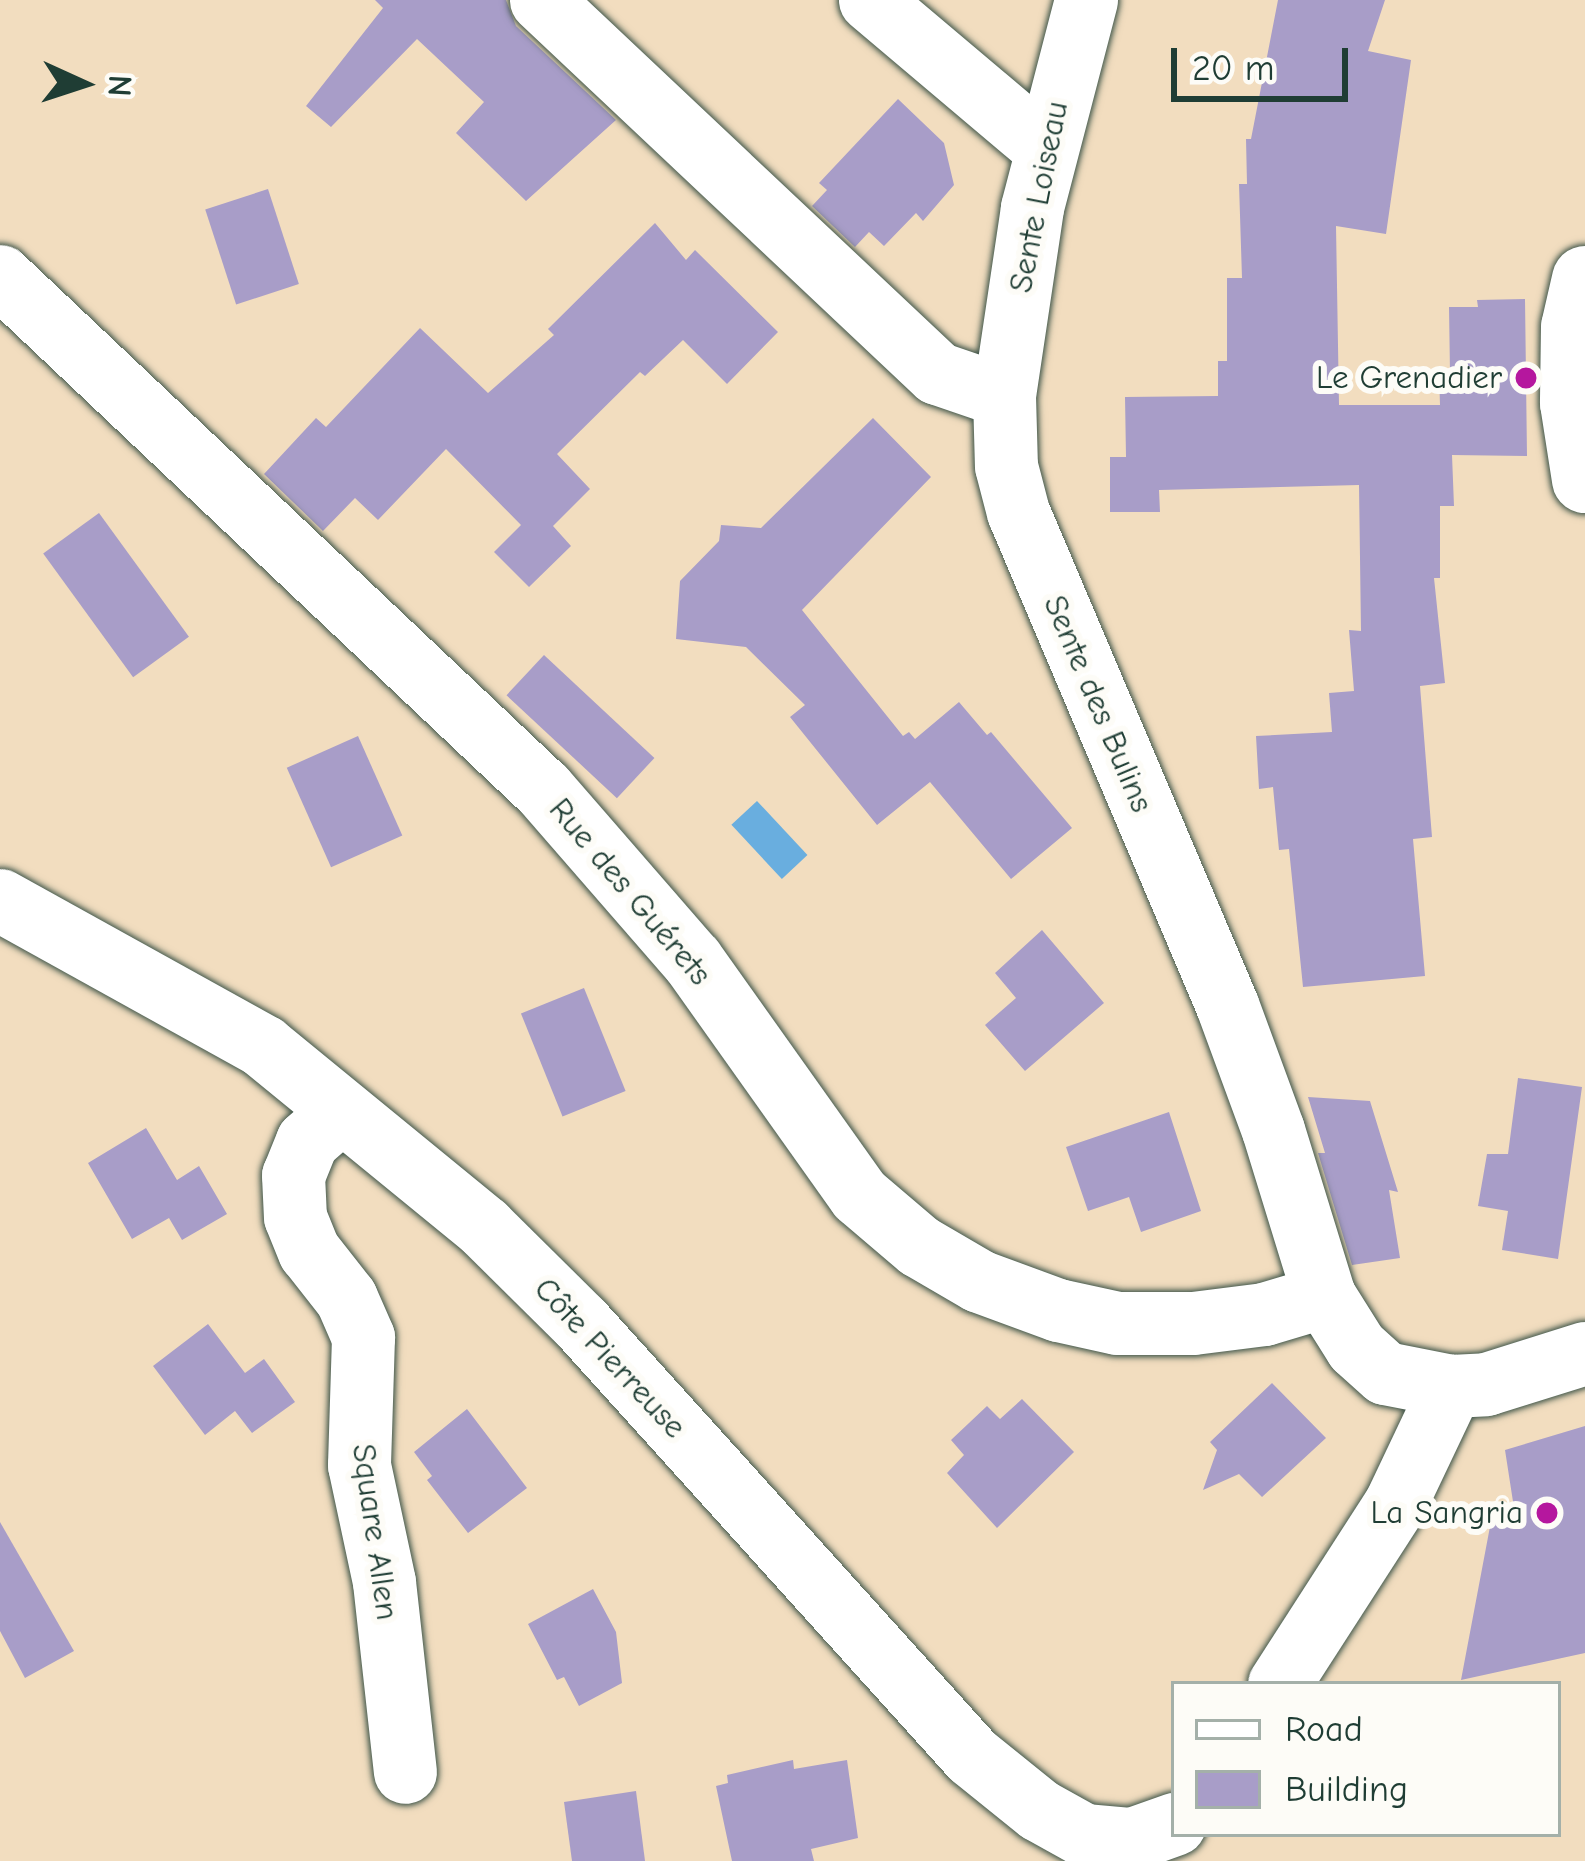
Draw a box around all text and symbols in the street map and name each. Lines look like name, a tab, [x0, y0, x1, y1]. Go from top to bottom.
north arrow	[24, 24, 144, 144]
scale bar	[1177, 24, 1354, 98]
text: 20 m	[1192, 48, 1275, 89]
text: N	[100, 74, 139, 98]
street label: Sente Loiseau	[1001, 98, 1077, 296]
place label: Le Grenadier	[1316, 358, 1502, 398]
marker: Le Grenadier	[1513, 365, 1539, 391]
street label: Sente des Bulins	[1034, 590, 1162, 818]
street label: Rue des Guérets	[540, 790, 720, 994]
street label: Côte Pierreuse	[526, 1269, 694, 1447]
street label: Square Allen	[343, 1441, 407, 1623]
place label: La Sangria	[1370, 1493, 1523, 1533]
marker: La Sangria	[1534, 1500, 1560, 1526]
legend	[1171, 1681, 1561, 1837]
text: Road	[1285, 1709, 1363, 1750]
text: Building	[1285, 1769, 1408, 1810]

